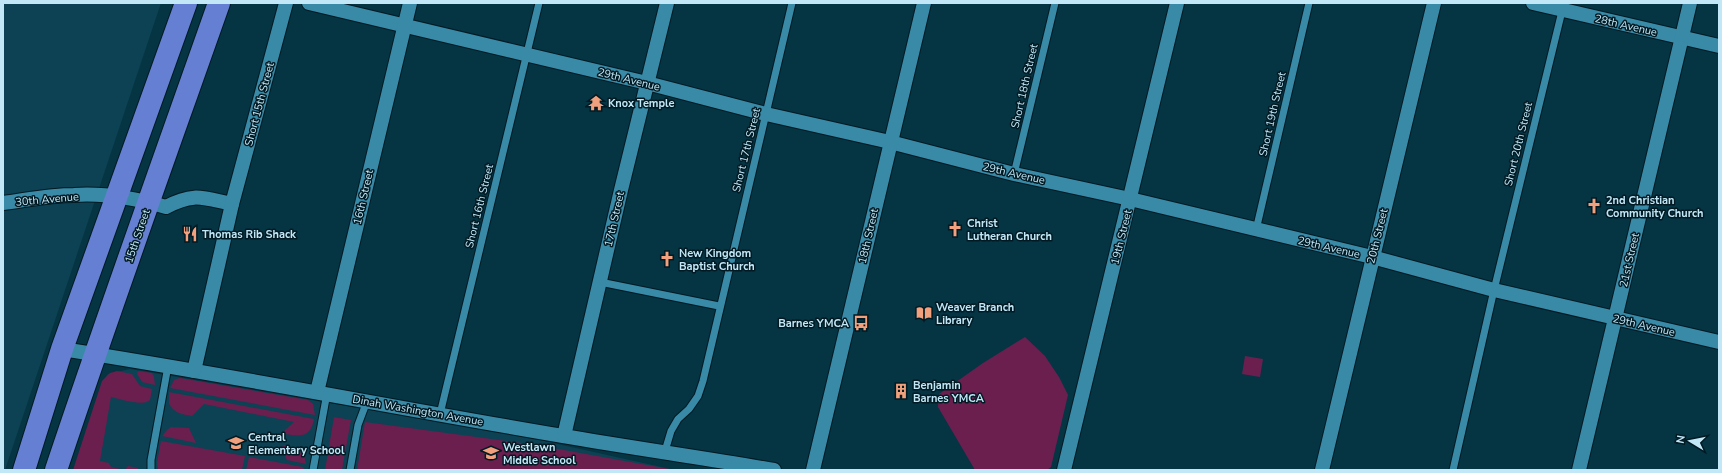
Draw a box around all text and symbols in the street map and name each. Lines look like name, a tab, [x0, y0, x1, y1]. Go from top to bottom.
street label: 28th Avenue	[1593, 11, 1659, 40]
street label: Short 18th Street	[1007, 42, 1042, 130]
street label: Short 15th Street	[241, 60, 278, 148]
street label: 29th Avenue	[596, 65, 662, 94]
street label: Short 19th Street	[1255, 70, 1290, 158]
temple icon: Knox Temple	[587, 94, 605, 112]
place label: Knox Temple	[608, 96, 675, 111]
street label: Short 20th Street	[1501, 100, 1536, 188]
street label: Short 17th Street	[729, 106, 764, 194]
street label: 29th Avenue	[981, 159, 1047, 188]
street label: Short 16th Street	[462, 162, 497, 250]
street label: 16th Street	[350, 168, 377, 226]
street label: 30th Avenue	[15, 189, 80, 210]
street label: 17th Street	[601, 190, 628, 248]
place label: 2nd Christian Community Church	[1606, 193, 1704, 221]
church icon: 2nd Christian Community Church	[1585, 197, 1603, 215]
street label: 15th Street	[121, 207, 154, 265]
street label: 18th Street	[855, 207, 882, 265]
street label: 20th Street	[1363, 207, 1392, 265]
street label: 19th Street	[1107, 208, 1136, 266]
place label: Christ Lutheran Church	[967, 216, 1052, 244]
church icon: Christ Lutheran Church	[946, 220, 964, 238]
restaurant icon: Thomas Rib Shack	[181, 225, 199, 243]
place label: Thomas Rib Shack	[202, 227, 297, 242]
street label: 21st Street	[1616, 231, 1643, 289]
street label: 29th Avenue	[1296, 233, 1362, 262]
place label: New Kingdom Baptist Church	[679, 246, 755, 274]
church icon: New Kingdom Baptist Church	[658, 250, 676, 268]
place label: Weaver Branch Library	[936, 300, 1014, 328]
library icon: Weaver Branch Library	[915, 304, 933, 322]
street label: 29th Avenue	[1611, 311, 1677, 340]
bus stop icon: Barnes YMCA	[852, 314, 870, 332]
place label: Barnes YMCA	[778, 316, 850, 331]
place label: Benjamin Barnes YMCA	[913, 378, 985, 406]
building icon: Benjamin Barnes YMCA	[892, 382, 910, 400]
street label: Dinah Washington Avenue	[351, 392, 485, 429]
north arrow	[1670, 421, 1710, 461]
place label: Central Elementary School	[248, 430, 345, 458]
school or university icon: Central Elementary School	[227, 434, 245, 452]
text: N	[1673, 434, 1689, 445]
place label: Westlawn Middle School	[503, 440, 576, 468]
school or university icon: Westlawn Middle School	[482, 444, 500, 462]

